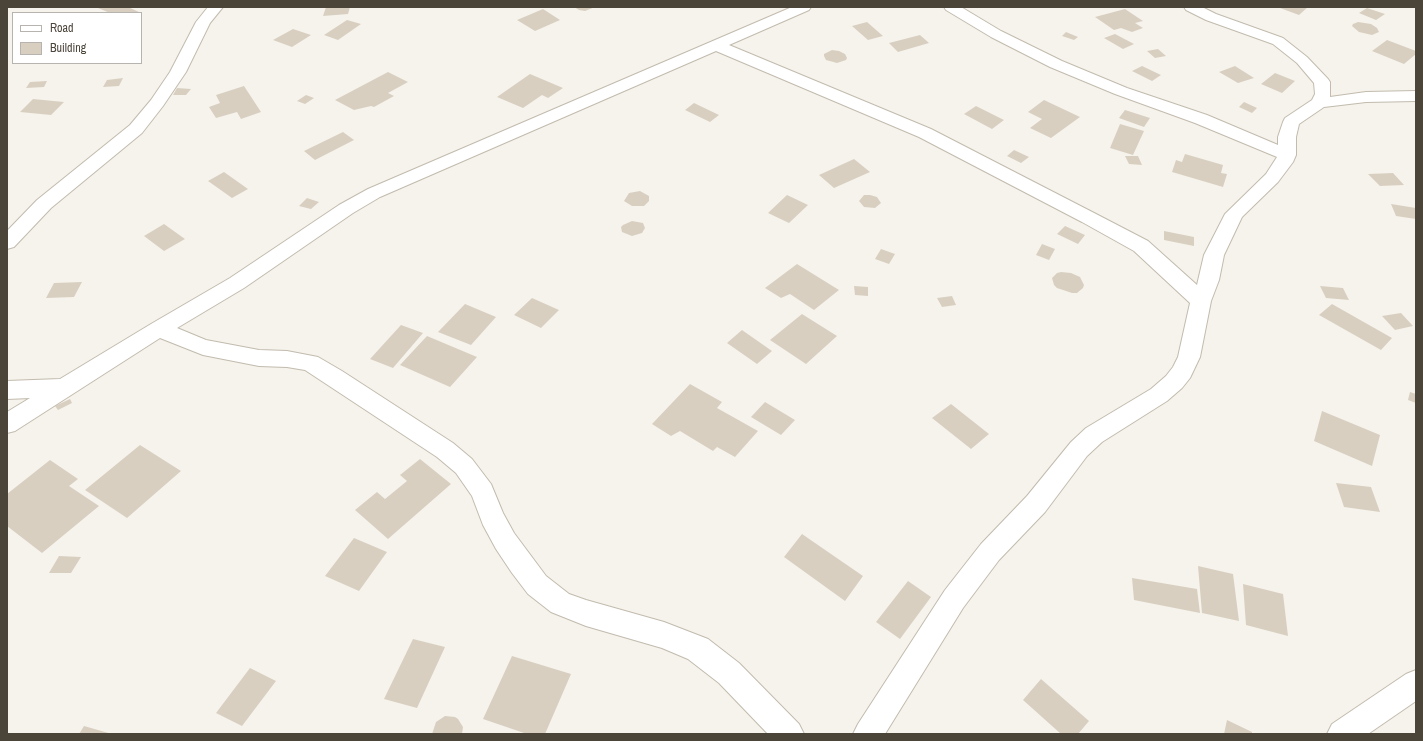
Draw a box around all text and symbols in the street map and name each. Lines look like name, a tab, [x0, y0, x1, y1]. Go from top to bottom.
legend	[12, 12, 142, 64]
text: Road	[50, 20, 74, 36]
text: Building	[50, 40, 86, 56]

